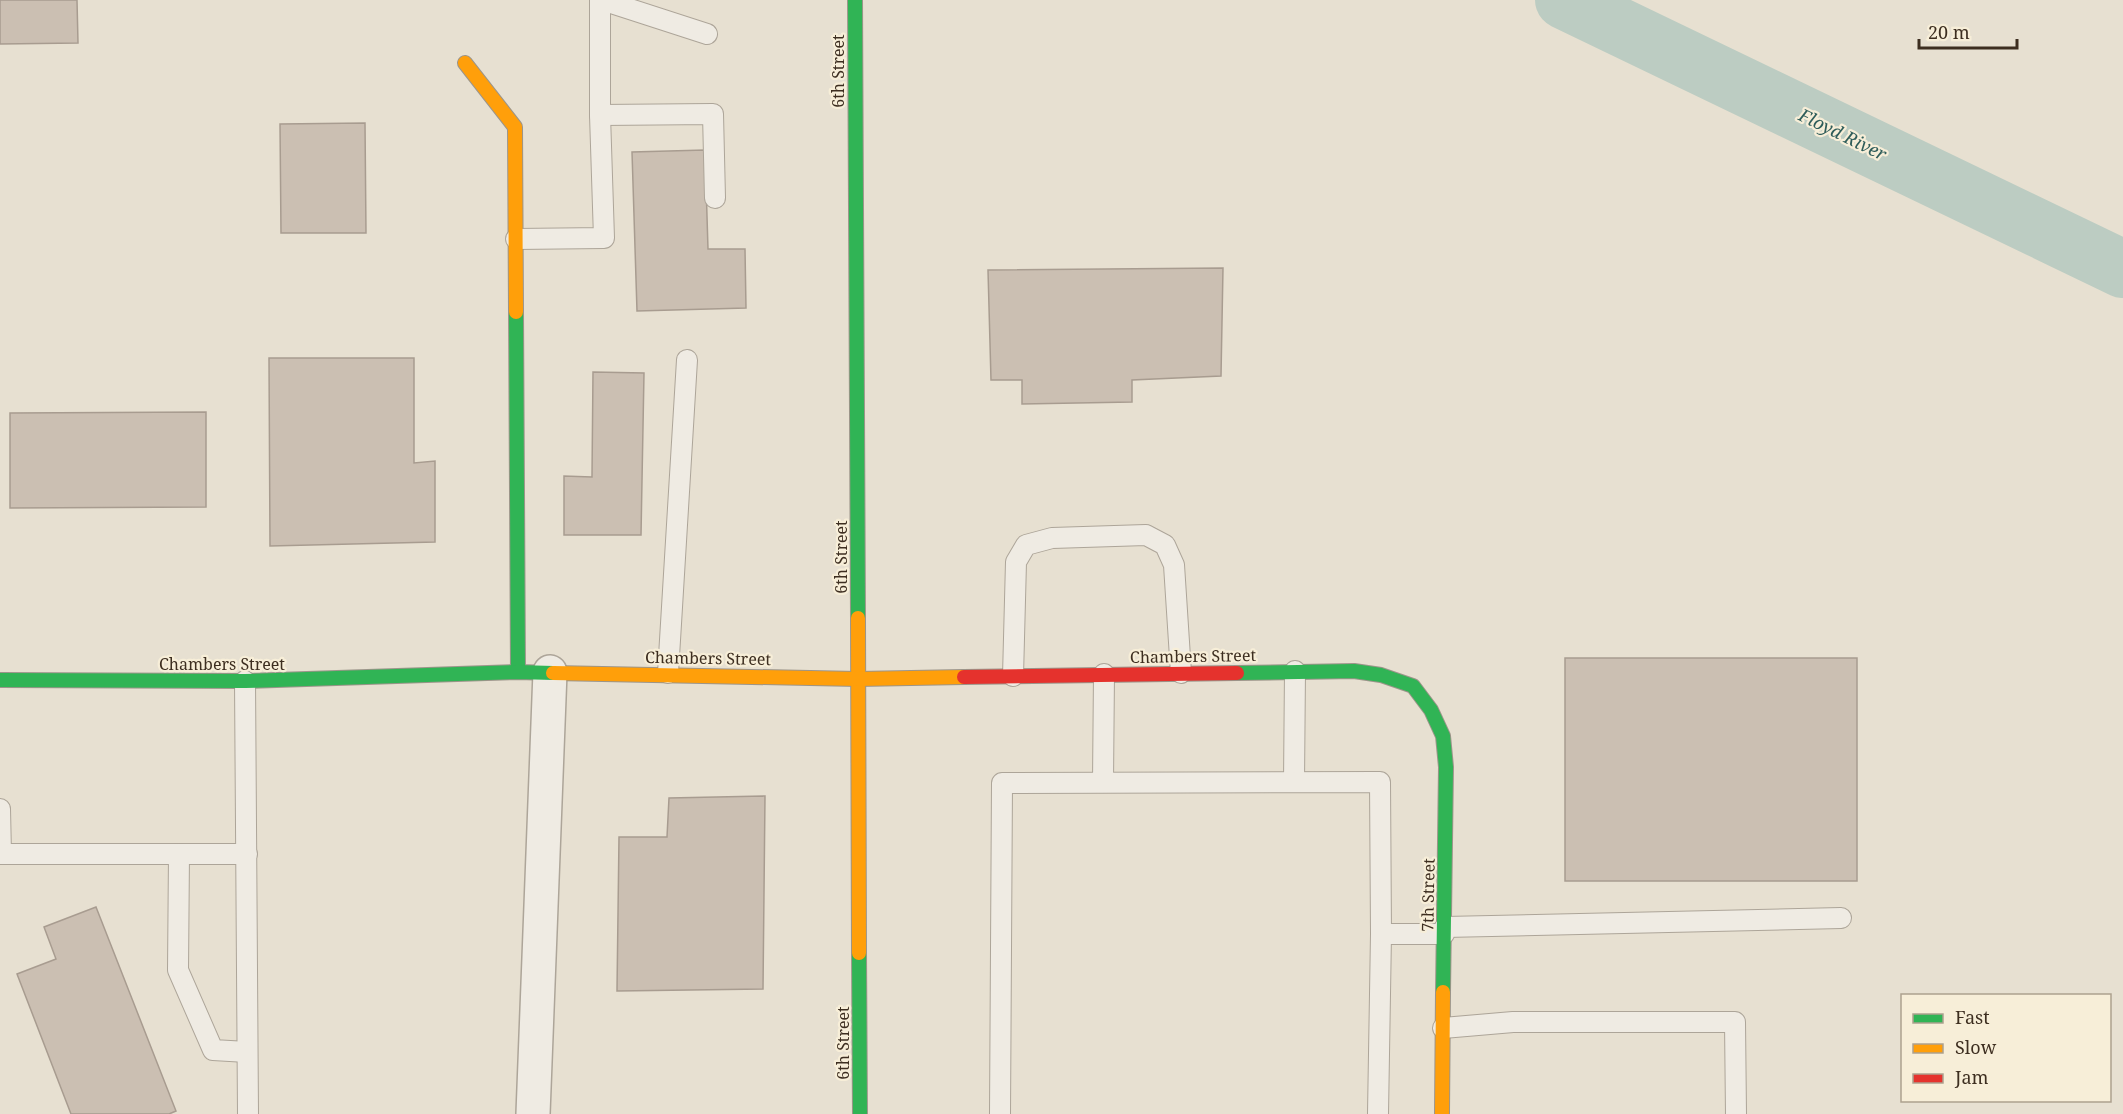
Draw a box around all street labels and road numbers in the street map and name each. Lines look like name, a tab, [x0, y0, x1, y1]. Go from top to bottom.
street label: 6th Street	[827, 34, 849, 108]
street label: 6th Street	[830, 520, 852, 594]
street label: Chambers Street	[1130, 644, 1257, 668]
street label: Chambers Street	[645, 646, 772, 670]
street label: Chambers Street	[159, 653, 285, 675]
street label: 7th Street	[1416, 858, 1440, 932]
street label: 6th Street	[832, 1006, 854, 1080]

